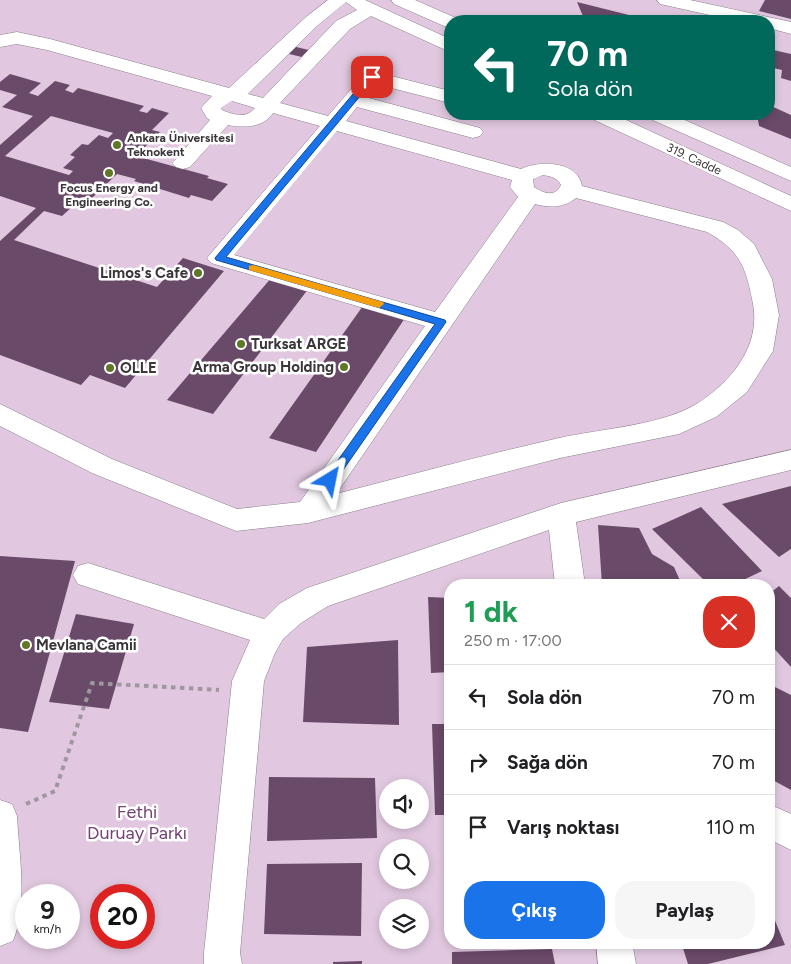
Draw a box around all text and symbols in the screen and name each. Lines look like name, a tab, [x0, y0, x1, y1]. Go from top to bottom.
text: 70 m	[547, 33, 628, 75]
icon: left	[464, 35, 529, 100]
pin	[351, 56, 393, 98]
icon: arrive	[358, 63, 386, 91]
text: Sola dön	[547, 75, 633, 102]
place label: Ankara Üniversitesi Teknokent	[127, 131, 234, 159]
marker: Ankara Üniversitesi Teknokent	[111, 139, 123, 151]
street label: 319. Cadde	[664, 140, 724, 178]
marker: Focus Energy and Engineering Co.	[103, 167, 115, 179]
place label: Focus Energy and Engineering Co.	[60, 181, 158, 209]
place label: Limos's Cafe	[100, 264, 189, 282]
marker: Limos's Cafe	[192, 267, 204, 279]
place label: Turksat ARGE	[251, 335, 346, 353]
marker: Turksat ARGE	[235, 338, 247, 350]
place label: Arma Group Holding	[192, 358, 334, 376]
place label: OLLE	[120, 359, 157, 377]
marker: Arma Group Holding	[338, 361, 350, 373]
marker: OLLE	[104, 362, 116, 374]
position arrow	[303, 453, 355, 505]
text: 1 dk	[464, 593, 518, 630]
button: close	[703, 596, 755, 648]
text: 250 m · 17:00	[464, 631, 562, 650]
place label: Mevlana Camii	[36, 636, 137, 654]
marker: Mevlana Camii	[20, 639, 32, 651]
icon: left	[464, 683, 492, 711]
text: Sola dön	[507, 686, 582, 709]
text: 70 m	[712, 686, 755, 709]
icon: right	[464, 748, 492, 776]
text: Sağa dön	[507, 751, 588, 774]
text: 70 m	[712, 751, 755, 774]
map controls	[379, 779, 429, 949]
button: sound	[379, 779, 429, 829]
park label: Fethi Duruay Parkı	[87, 801, 187, 844]
icon: arrive	[464, 813, 492, 841]
text: Varış noktası	[507, 816, 619, 839]
text: 110 m	[706, 816, 755, 839]
button: search	[379, 839, 429, 889]
button: Çıkış	[464, 881, 605, 939]
button: Paylaş	[615, 881, 755, 939]
speed limit sign: 20	[90, 884, 155, 949]
text: 9	[40, 895, 55, 925]
button: layers	[379, 899, 429, 949]
text: km/h	[34, 922, 61, 936]

